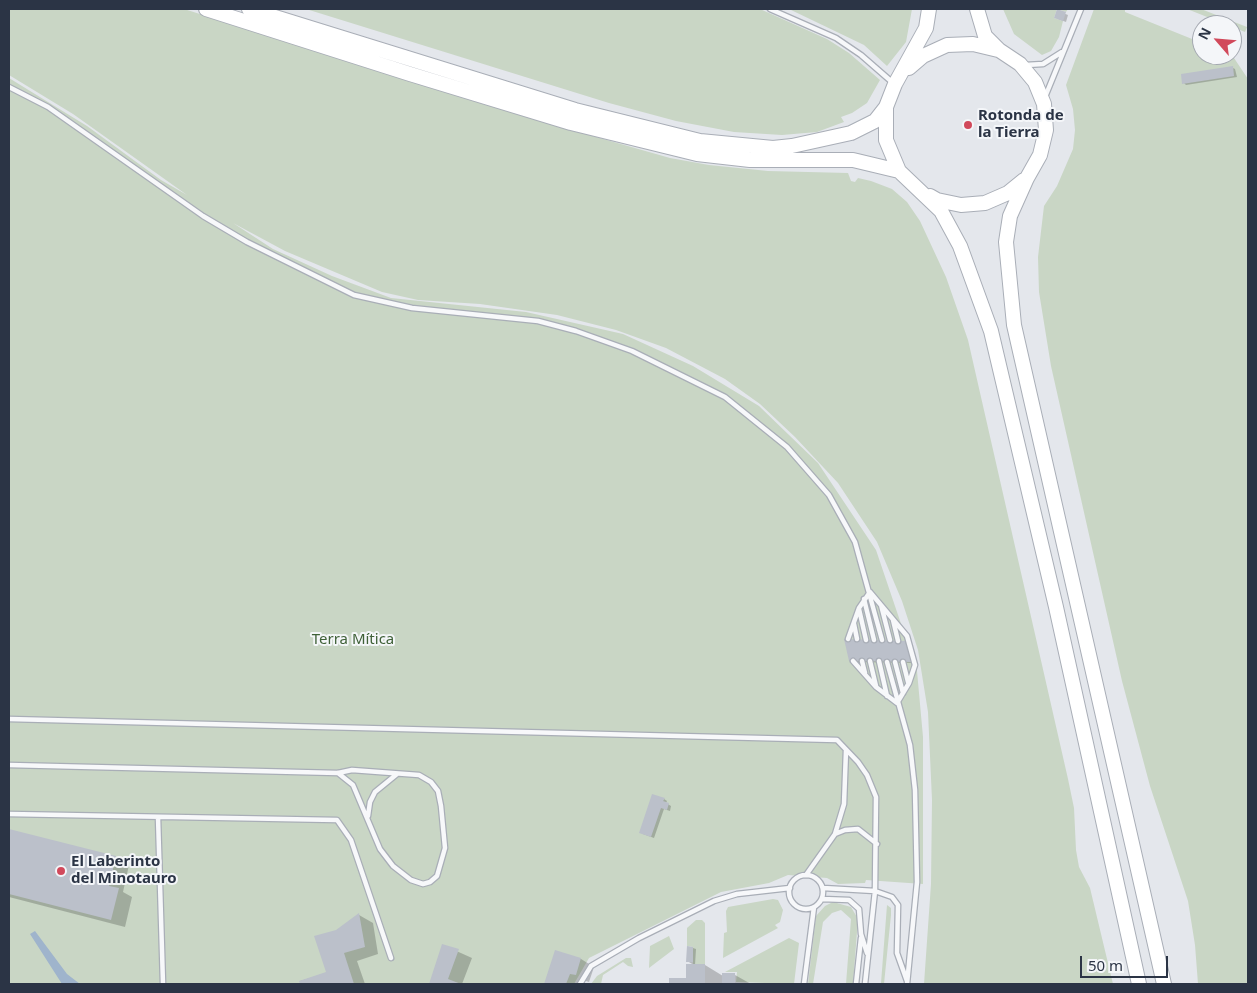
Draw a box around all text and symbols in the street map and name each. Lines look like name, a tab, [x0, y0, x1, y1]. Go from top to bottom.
north arrow	[1192, 15, 1242, 65]
text: N	[1193, 24, 1215, 43]
place label: Rotonda de la Tierra	[978, 107, 1064, 142]
marker: Rotonda de la Tierra	[962, 119, 974, 131]
park label: Terra Mítica	[312, 631, 394, 649]
place label: El Laberinto del Minotauro	[71, 853, 177, 888]
marker: El Laberinto del Minotauro	[55, 865, 67, 877]
scale bar	[1082, 946, 1170, 978]
text: 50 m	[1088, 955, 1123, 975]

